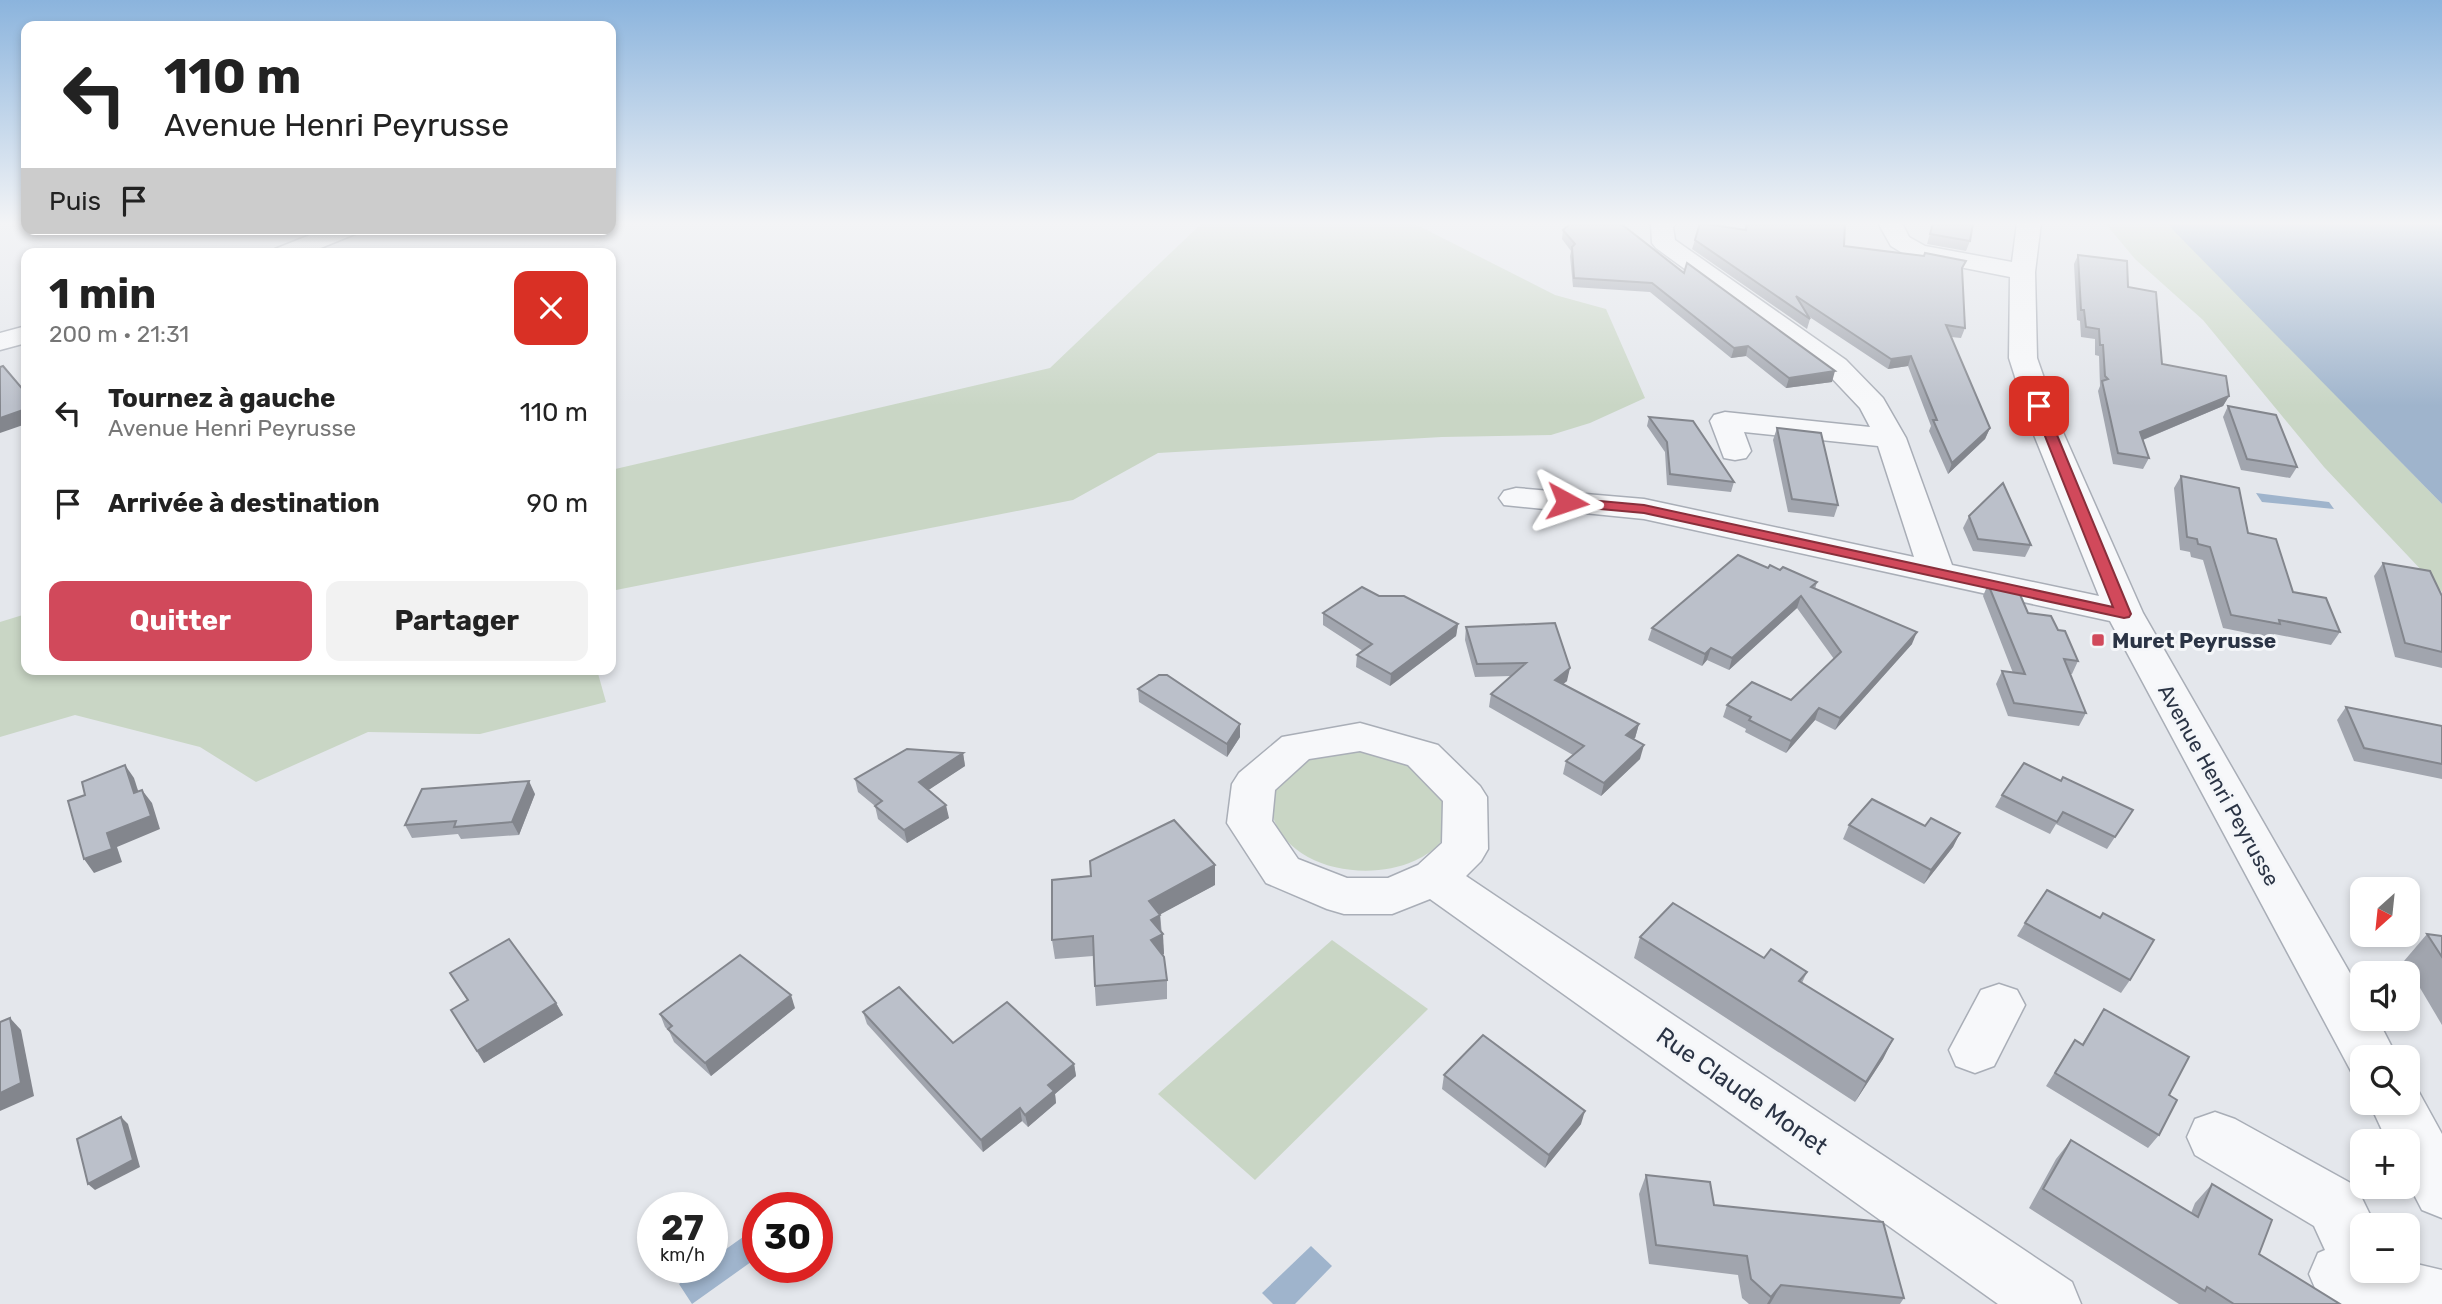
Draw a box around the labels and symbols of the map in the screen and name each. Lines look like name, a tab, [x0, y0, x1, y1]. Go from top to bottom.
pin	[2009, 376, 2069, 436]
position arrow	[1530, 465, 1604, 539]
place label: Muret Peyrusse	[2112, 628, 2276, 653]
marker: Muret Peyrusse	[2090, 632, 2106, 648]
street label: Avenue Henri Peyrusse	[2153, 680, 2285, 890]
north arrow	[2350, 877, 2420, 947]
street label: Rue Claude Monet	[1651, 1021, 1833, 1161]
speed limit sign: 30	[742, 1192, 833, 1283]

